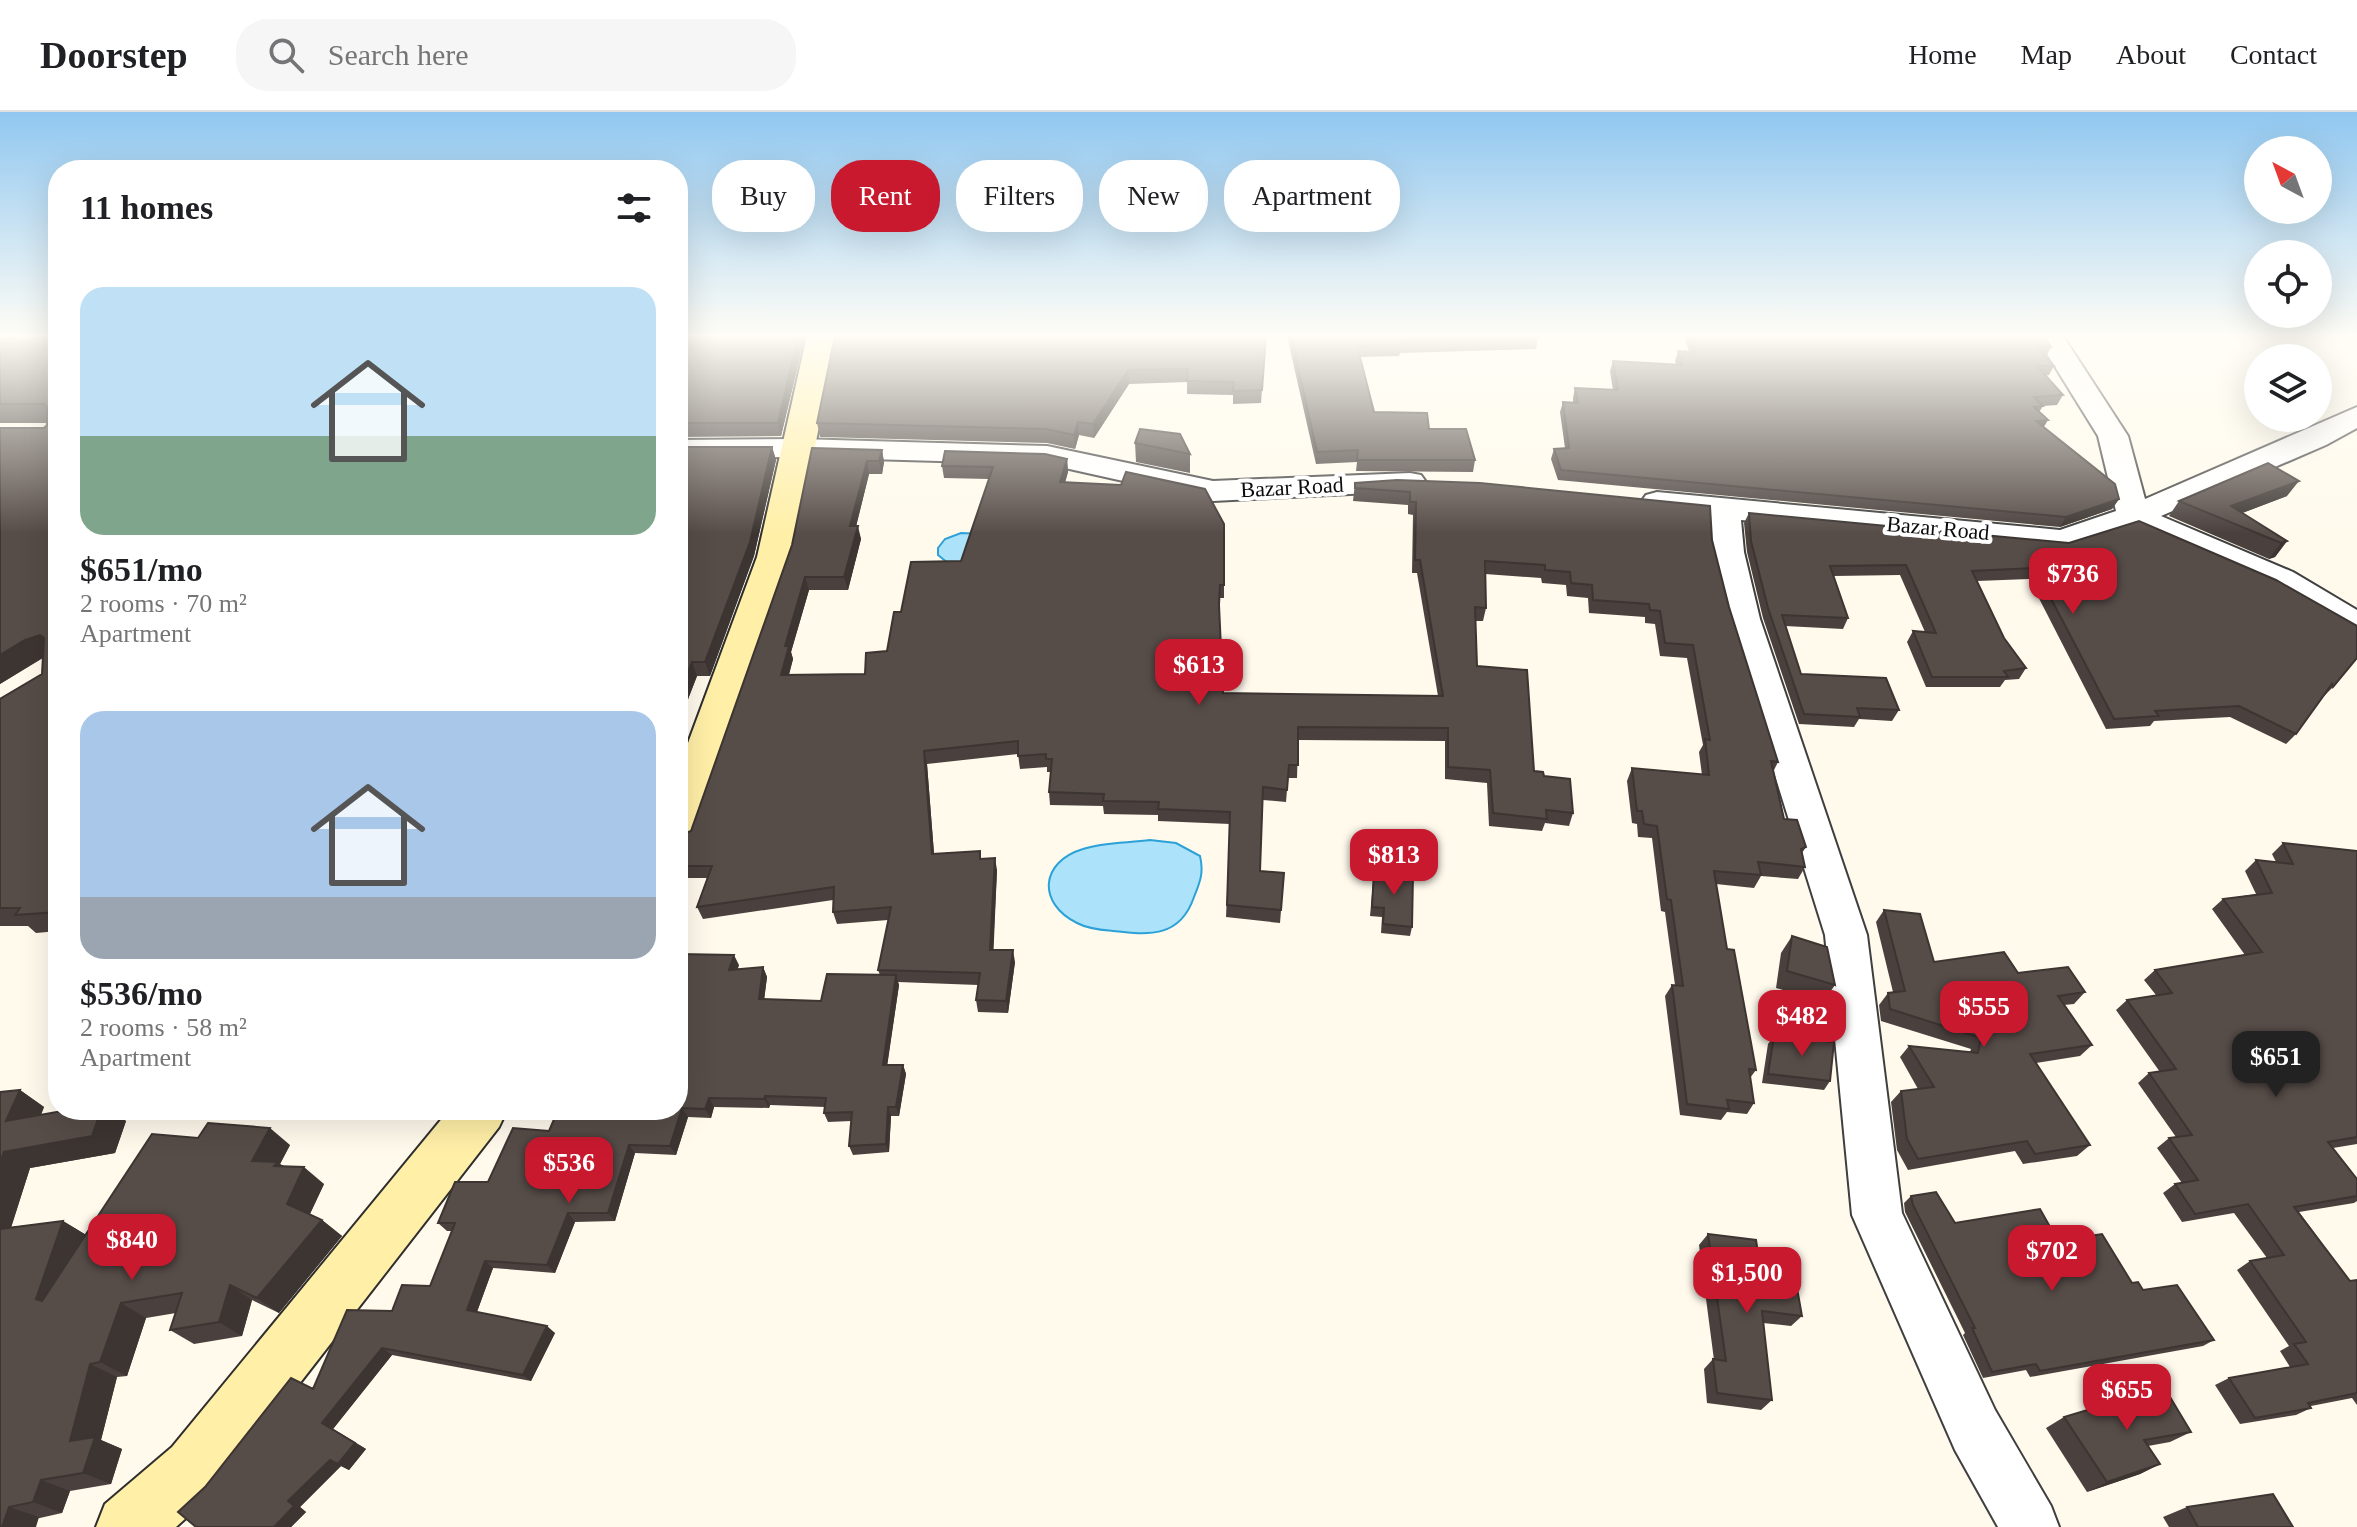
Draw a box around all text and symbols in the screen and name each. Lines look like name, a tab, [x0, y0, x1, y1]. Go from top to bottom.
search box	[236, 19, 796, 91]
icon: search	[264, 33, 308, 77]
text: Doorstep	[40, 34, 188, 76]
text: Search here	[328, 38, 469, 71]
text: Home	[1908, 39, 1977, 70]
text: Map	[2021, 39, 2072, 70]
text: About	[2116, 39, 2186, 70]
text: Contact	[2230, 39, 2317, 70]
north arrow	[2244, 136, 2332, 224]
map controls	[2244, 136, 2332, 432]
chip: Buy	[712, 160, 815, 232]
chip: Rent	[831, 160, 940, 232]
chip: Filters	[956, 160, 1083, 232]
chip: New	[1099, 160, 1208, 232]
chip: Apartment	[1224, 160, 1400, 232]
icon: filters	[612, 186, 656, 230]
text: 11 homes	[80, 189, 213, 226]
button: locate	[2244, 240, 2332, 328]
icon: home	[296, 339, 440, 483]
button: layers	[2244, 344, 2332, 432]
street label: Bazar Road	[1240, 472, 1344, 502]
street label: Bazar Road	[1885, 511, 1991, 545]
pin: $736	[2026, 548, 2120, 616]
text: $651/mo	[80, 551, 203, 588]
text: $736	[2047, 559, 2099, 588]
text: 2 rooms · 70 m²	[80, 589, 247, 618]
text: Apartment	[80, 619, 191, 648]
pin: $613	[1152, 639, 1246, 707]
text: $613	[1173, 650, 1225, 679]
icon: home	[296, 763, 440, 907]
pin: $813	[1347, 829, 1441, 897]
text: $813	[1368, 840, 1420, 869]
text: $536/mo	[80, 975, 203, 1012]
pin: $555	[1937, 981, 2031, 1049]
pin: $482	[1755, 990, 1849, 1058]
text: $555	[1958, 992, 2010, 1021]
text: $482	[1776, 1001, 1828, 1030]
text: 2 rooms · 58 m²	[80, 1013, 247, 1042]
pin: $651	[2229, 1031, 2323, 1099]
text: $651	[2250, 1042, 2302, 1071]
text: Apartment	[80, 1043, 191, 1072]
pin: $536	[522, 1137, 616, 1205]
text: $536	[543, 1148, 595, 1177]
pin: $840	[85, 1214, 179, 1282]
text: $840	[106, 1225, 158, 1254]
pin: $702	[2005, 1225, 2099, 1293]
text: $702	[2026, 1236, 2078, 1265]
pin: $1,500	[1682, 1247, 1812, 1315]
text: $1,500	[1711, 1258, 1783, 1287]
pin: $655	[2080, 1364, 2174, 1432]
text: $655	[2101, 1375, 2153, 1404]

